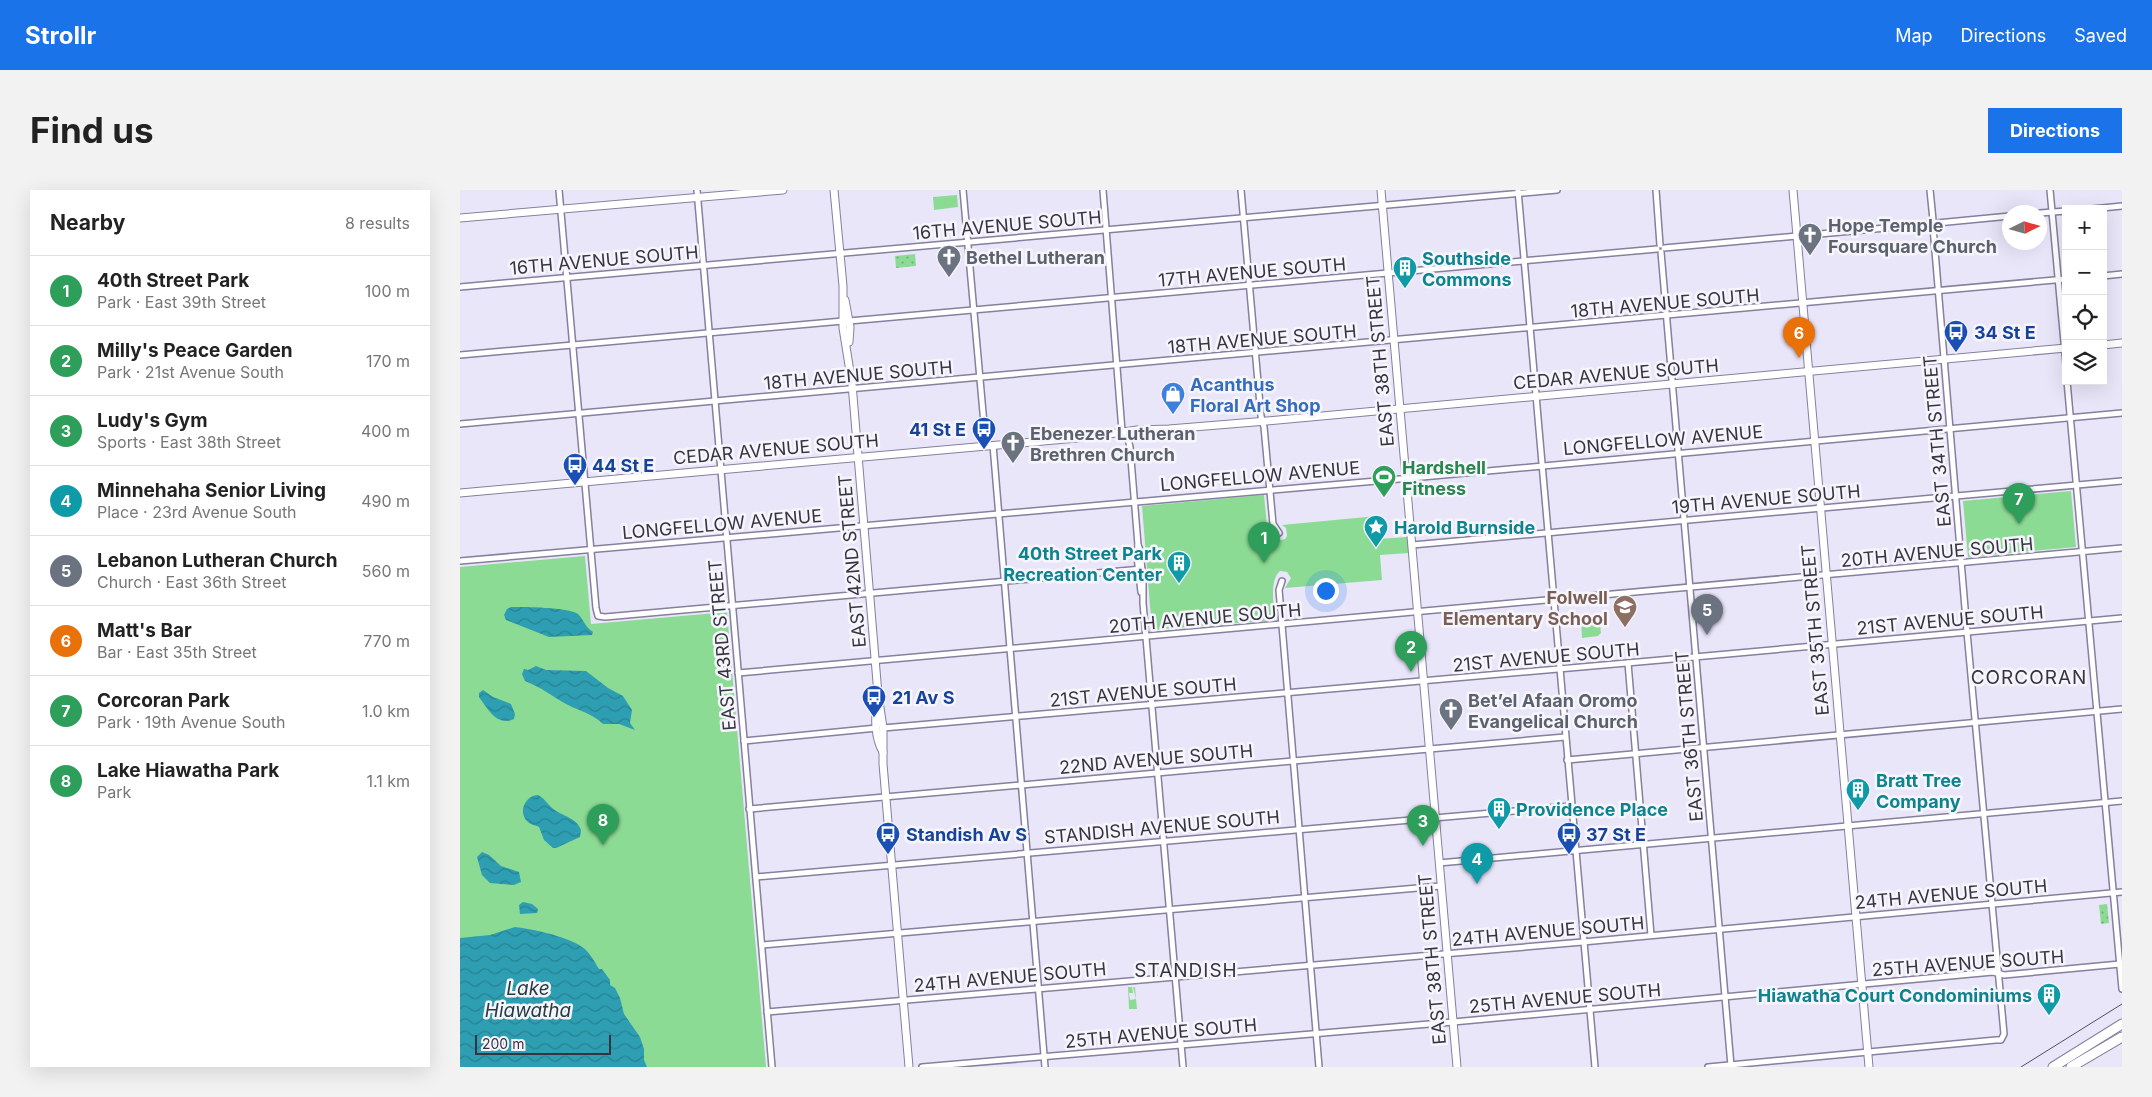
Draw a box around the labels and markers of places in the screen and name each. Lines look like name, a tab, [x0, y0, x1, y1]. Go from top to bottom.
place label: Hope Temple Foursquare Church	[1828, 215, 1997, 257]
church icon: Hope Temple Foursquare Church	[1797, 222, 1823, 256]
church icon: Bethel Lutheran	[936, 244, 962, 278]
place label: Bethel Lutheran	[966, 247, 1105, 268]
place label: Southside Commons	[1422, 248, 1512, 290]
building icon: Southside Commons	[1392, 255, 1418, 289]
pin: 6	[1783, 317, 1815, 358]
bus stop icon: 34 St E	[1943, 319, 1969, 353]
place label: 34 St E	[1974, 322, 2036, 343]
place label: Acanthus Floral Art Shop	[1190, 374, 1321, 416]
shop icon: Acanthus Floral Art Shop	[1160, 381, 1186, 415]
bus stop icon: 41 St E	[971, 416, 997, 450]
place label: 41 St E	[909, 419, 966, 440]
place label: Ebenezer Lutheran Brethren Church	[1030, 423, 1196, 465]
church icon: Ebenezer Lutheran Brethren Church	[1000, 430, 1026, 464]
bus stop icon: 44 St E	[562, 452, 588, 486]
place label: 44 St E	[592, 455, 654, 476]
place label: Hardshell Fitness	[1402, 457, 1486, 499]
sports icon: Hardshell Fitness	[1371, 464, 1397, 498]
pin: 7	[2003, 483, 2035, 524]
place icon: Harold Burnside	[1363, 514, 1389, 548]
place label: Harold Burnside	[1394, 517, 1535, 538]
pin: 1	[1248, 522, 1280, 563]
place label: 40th Street Park Recreation Center	[1003, 543, 1163, 585]
building icon: 40th Street Park Recreation Center	[1166, 550, 1192, 584]
place label: Folwell Elementary School	[1443, 587, 1608, 629]
school or university icon: Folwell Elementary School	[1612, 594, 1638, 628]
pin: 5	[1691, 594, 1723, 635]
pin: 2	[1395, 631, 1427, 672]
bus stop icon: 21 Av S	[861, 684, 887, 718]
place label: 21 Av S	[892, 687, 955, 708]
place label: Bet’el Afaan Oromo Evangelical Church	[1468, 690, 1638, 732]
church icon: Bet’el Afaan Oromo Evangelical Church	[1438, 697, 1464, 731]
place label: Bratt Tree Company	[1876, 770, 1962, 812]
building icon: Bratt Tree Company	[1845, 777, 1871, 811]
building icon: Providence Place	[1486, 796, 1512, 830]
place label: Providence Place	[1516, 799, 1668, 820]
pin: 8	[587, 804, 619, 845]
pin: 3	[1407, 805, 1439, 846]
bus stop icon: Standish Av S	[875, 821, 901, 855]
bus stop icon: 37 St E	[1556, 821, 1582, 855]
place label: Standish Av S	[906, 824, 1027, 845]
place label: 37 St E	[1586, 824, 1646, 845]
pin: 4	[1461, 843, 1493, 884]
building icon: Hiawatha Court Condominiums	[2036, 982, 2062, 1016]
place label: Hiawatha Court Condominiums	[1758, 985, 2032, 1006]

